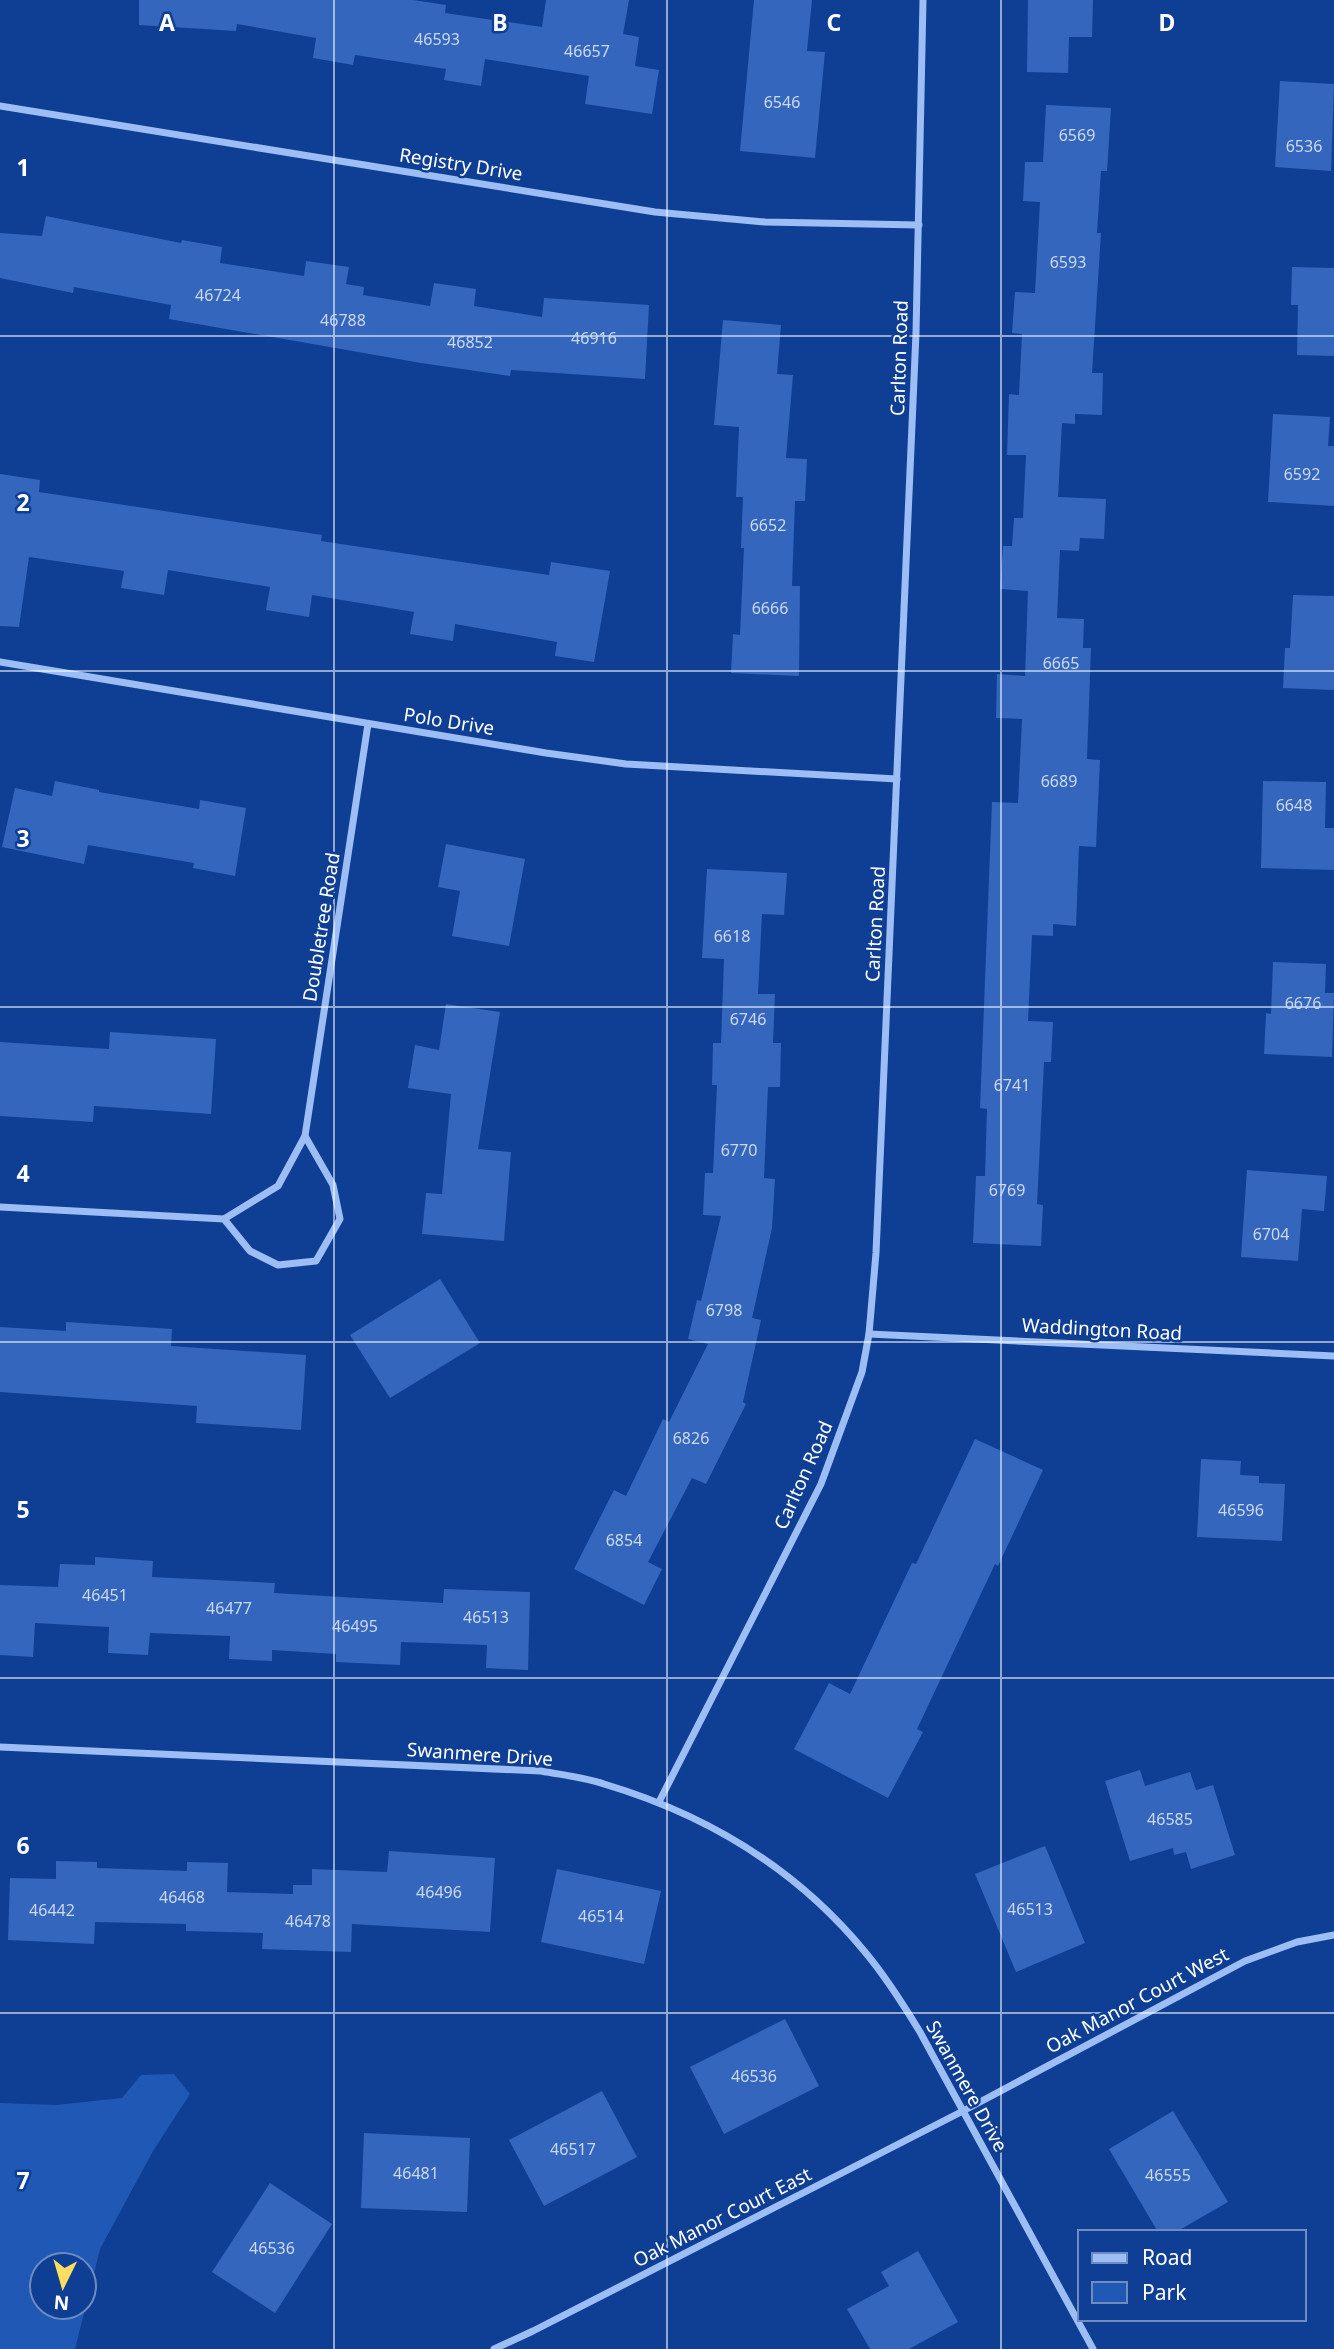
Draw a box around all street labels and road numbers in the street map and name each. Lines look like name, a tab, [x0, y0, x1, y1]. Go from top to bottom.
street label: Registry Drive	[397, 141, 525, 187]
street label: Carlton Road	[884, 300, 914, 416]
street label: Polo Drive	[402, 701, 496, 741]
street label: Doubletree Road	[296, 851, 346, 1003]
street label: Carlton Road	[859, 865, 891, 983]
street label: Waddington Road	[1021, 1312, 1183, 1346]
street label: Carlton Road	[768, 1417, 838, 1533]
street label: Swanmere Drive	[406, 1736, 554, 1772]
street label: Oak Manor Court West	[1041, 1941, 1233, 2059]
street label: Swanmere Drive	[920, 2016, 1014, 2156]
street label: Oak Manor Court East	[629, 2161, 816, 2273]

